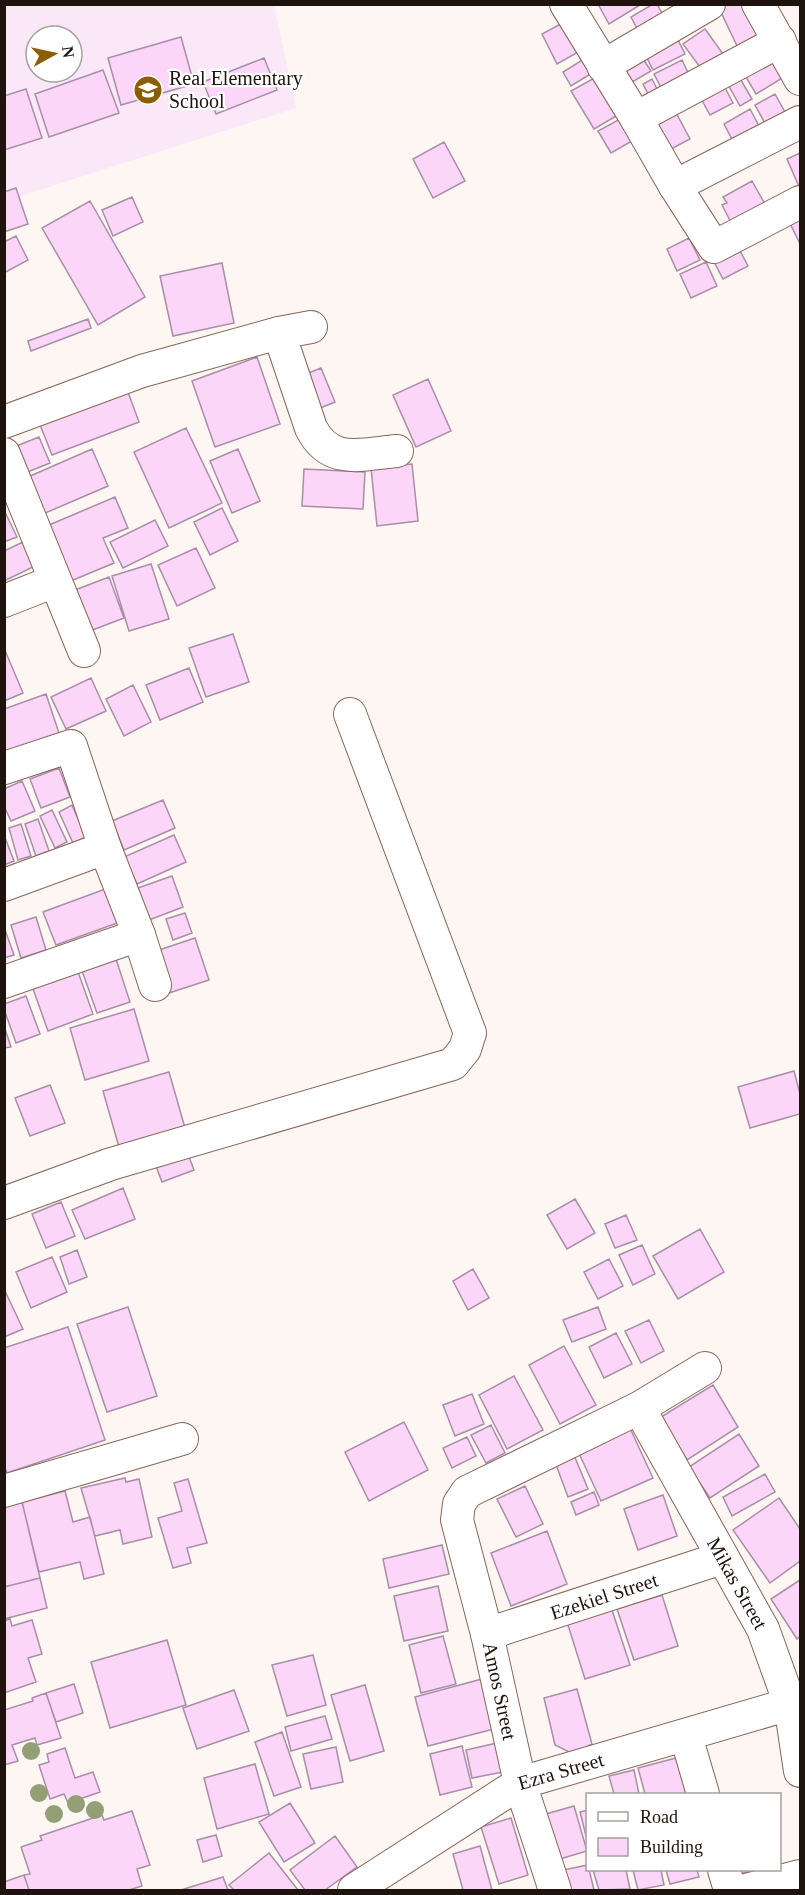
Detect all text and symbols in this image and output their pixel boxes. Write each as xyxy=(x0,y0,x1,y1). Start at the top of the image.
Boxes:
north arrow xyxy=(24,24,84,84)
text: N xyxy=(59,45,78,59)
place label: Real Elementary School xyxy=(169,67,303,112)
school or university icon: Real Elementary School xyxy=(132,74,164,106)
street label: Mikas Street xyxy=(703,1534,772,1633)
street label: Ezekiel Street xyxy=(547,1568,661,1624)
street label: Amos Street xyxy=(479,1640,521,1742)
street label: Ezra Street xyxy=(515,1748,607,1794)
legend xyxy=(586,1793,781,1871)
text: Road xyxy=(640,1807,678,1827)
text: Building xyxy=(640,1837,703,1857)

